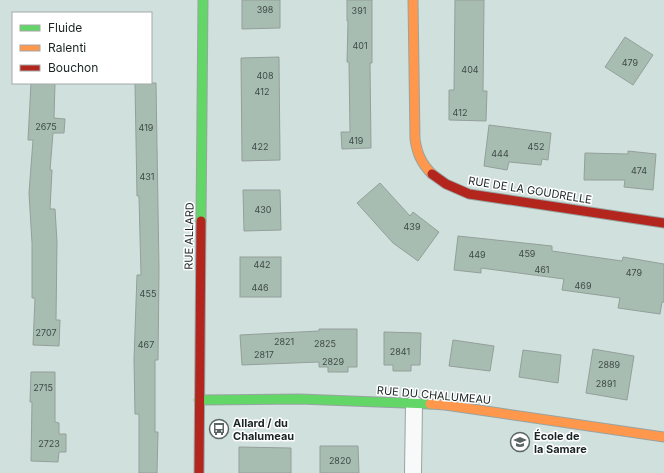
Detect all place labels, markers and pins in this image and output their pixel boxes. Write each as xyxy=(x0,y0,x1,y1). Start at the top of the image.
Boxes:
place label: Allard / du Chalumeau xyxy=(233,416,294,443)
bus stop icon: Allard / du Chalumeau xyxy=(208,418,230,440)
place label: École de la Samare xyxy=(534,429,587,456)
school or university icon: École de la Samare xyxy=(509,431,531,453)

